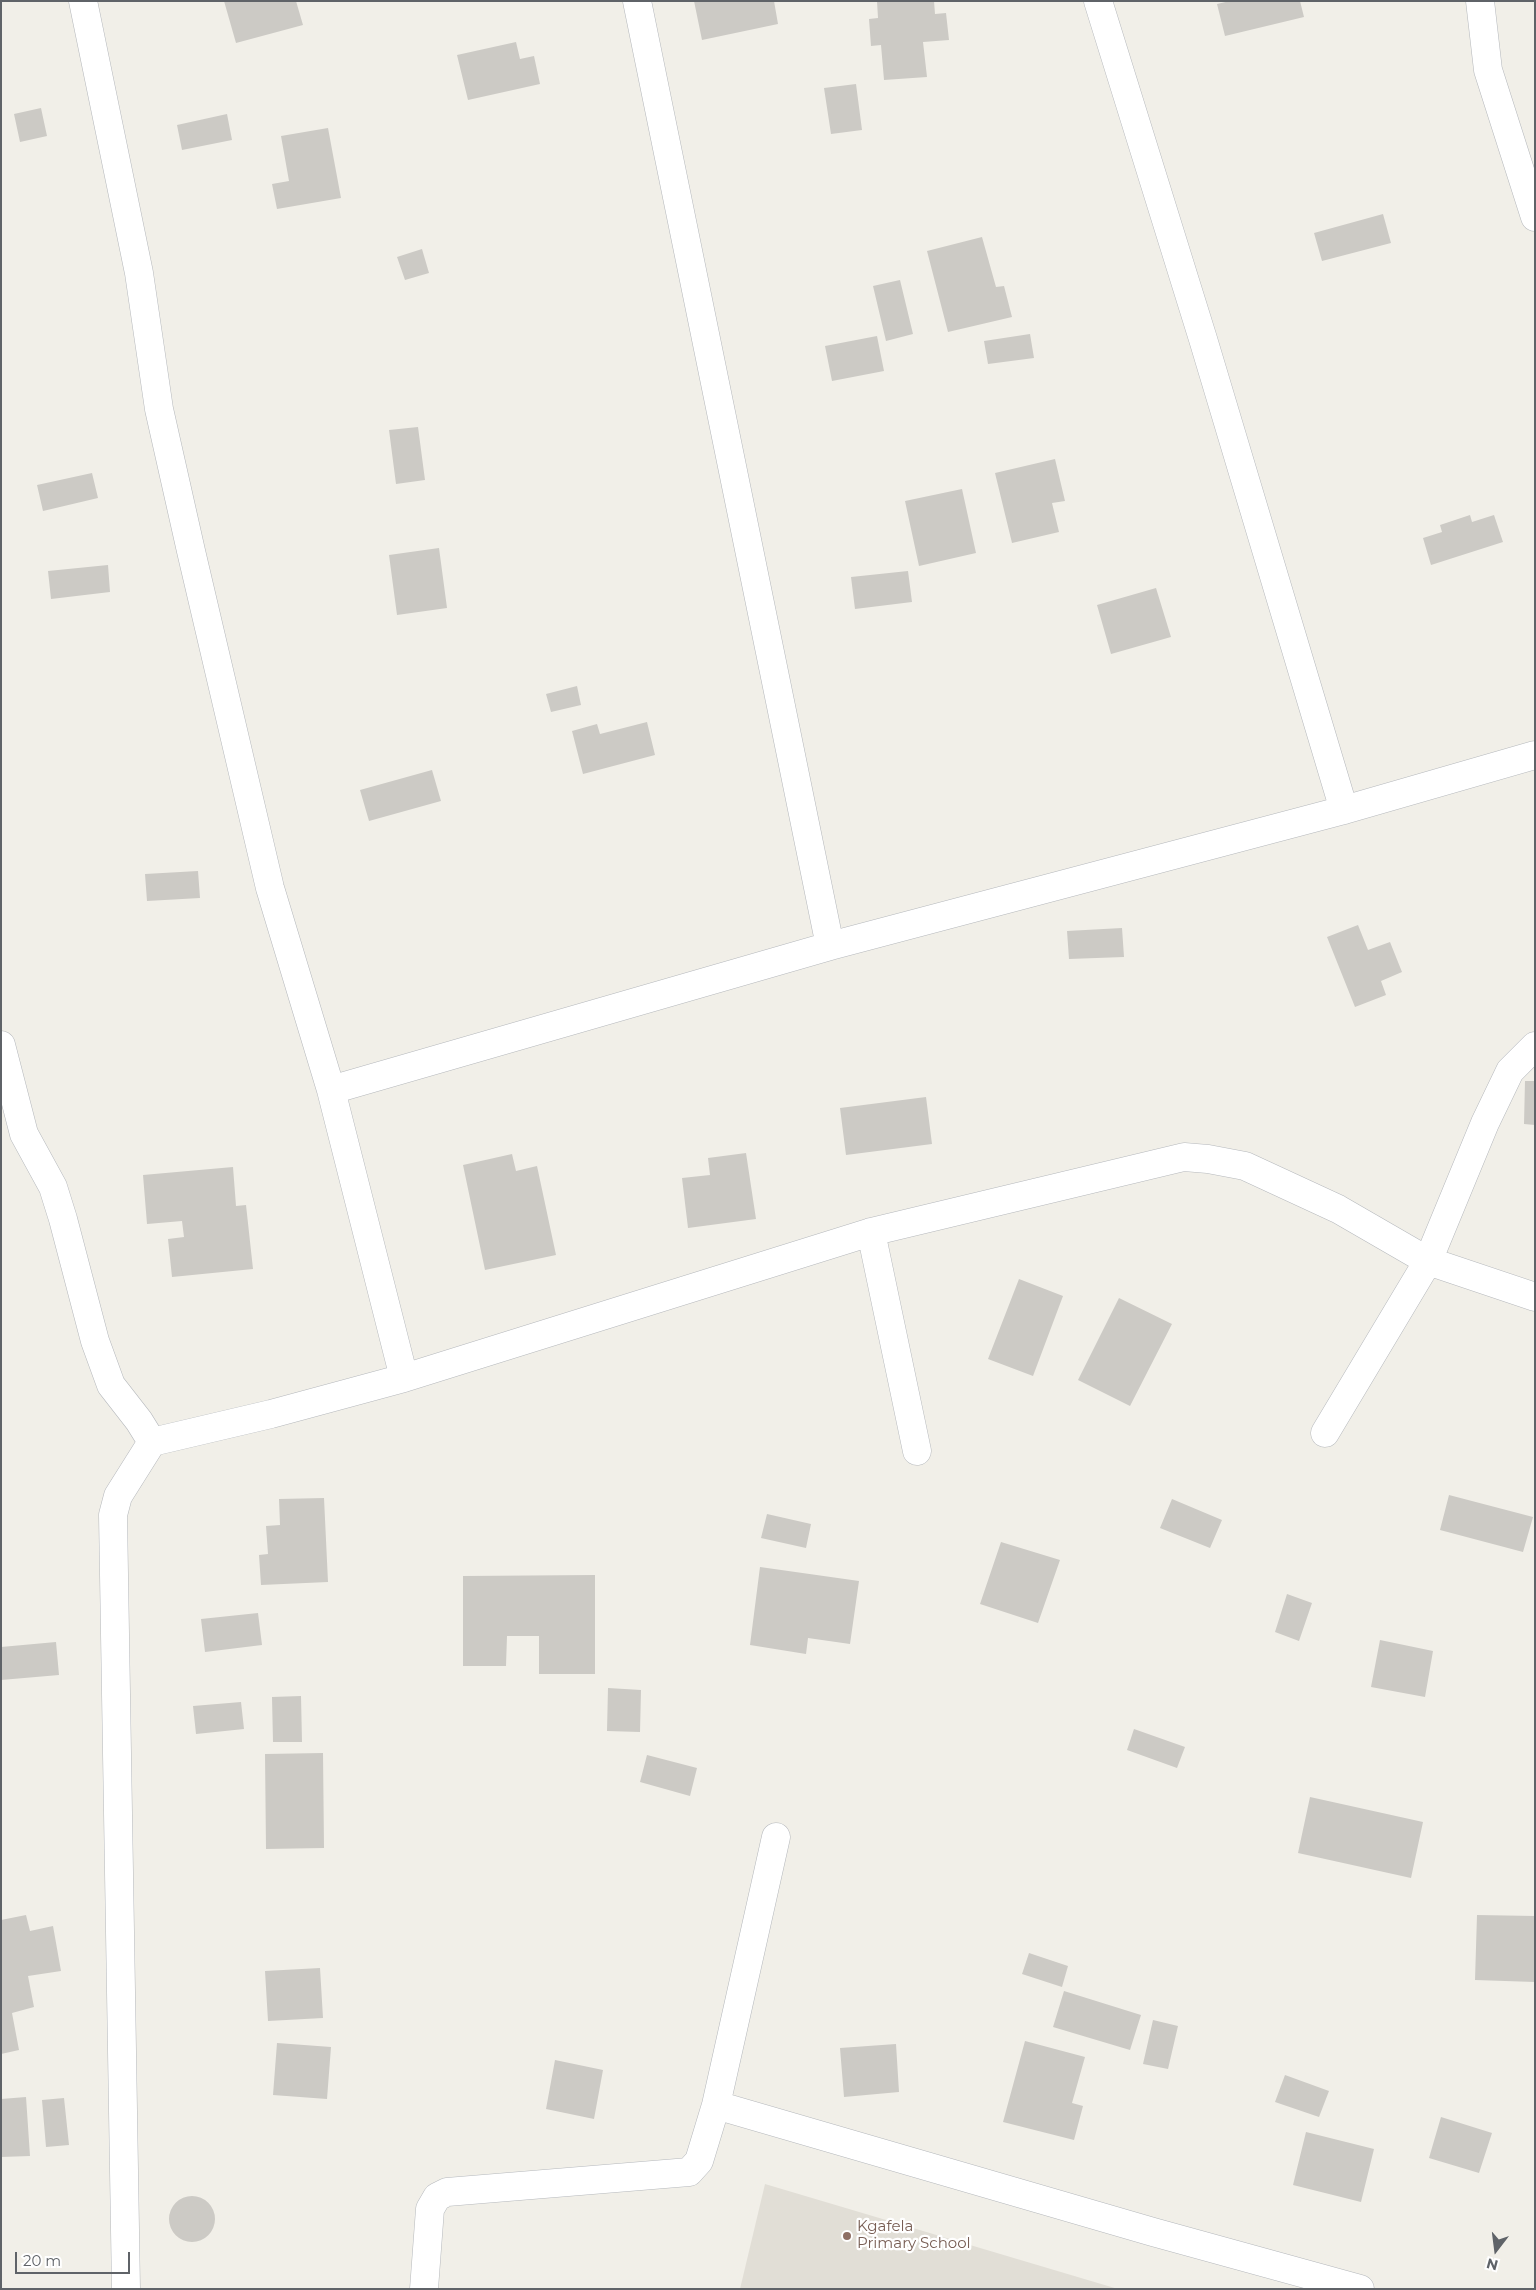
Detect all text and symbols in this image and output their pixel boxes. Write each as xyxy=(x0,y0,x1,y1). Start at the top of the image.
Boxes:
place label: Kgafela Primary School xyxy=(857,2218,971,2253)
north arrow xyxy=(1471,2225,1521,2275)
marker: Kgafela Primary School xyxy=(841,2230,853,2242)
scale bar xyxy=(18,2242,132,2274)
text: 20 m xyxy=(23,2251,61,2270)
text: N xyxy=(1484,2254,1500,2275)

